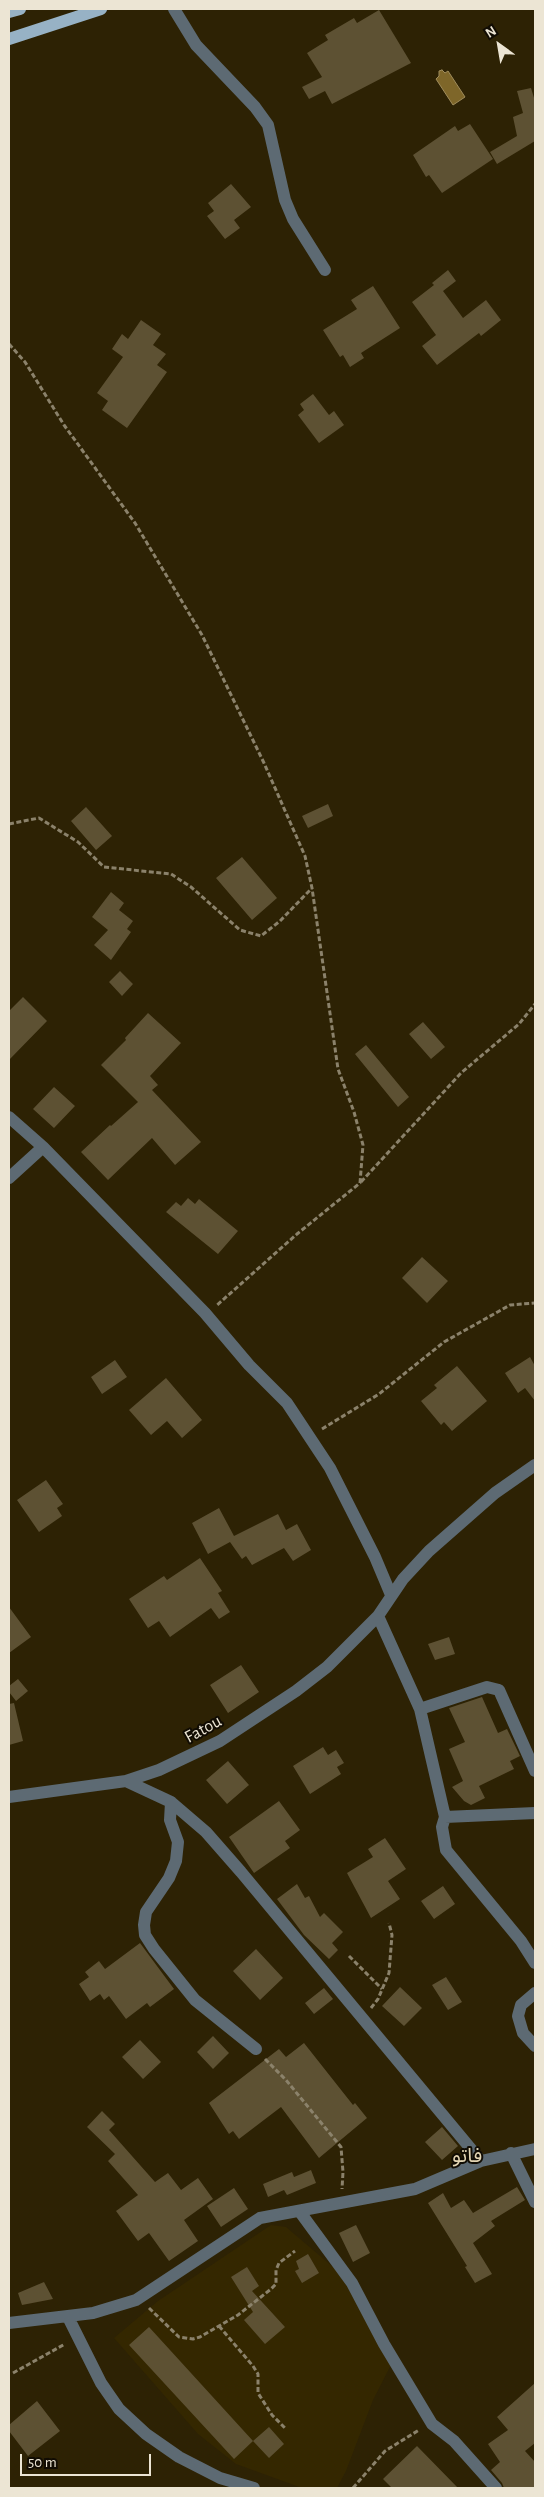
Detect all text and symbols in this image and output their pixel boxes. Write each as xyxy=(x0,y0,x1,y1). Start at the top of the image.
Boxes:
north arrow xyxy=(474,20,524,70)
text: N xyxy=(483,24,499,41)
street label: Fatou xyxy=(181,1710,225,1748)
district label: فاتو xyxy=(452,2144,482,2168)
scale bar xyxy=(22,2444,154,2476)
text: 50 m xyxy=(28,2455,57,2470)

